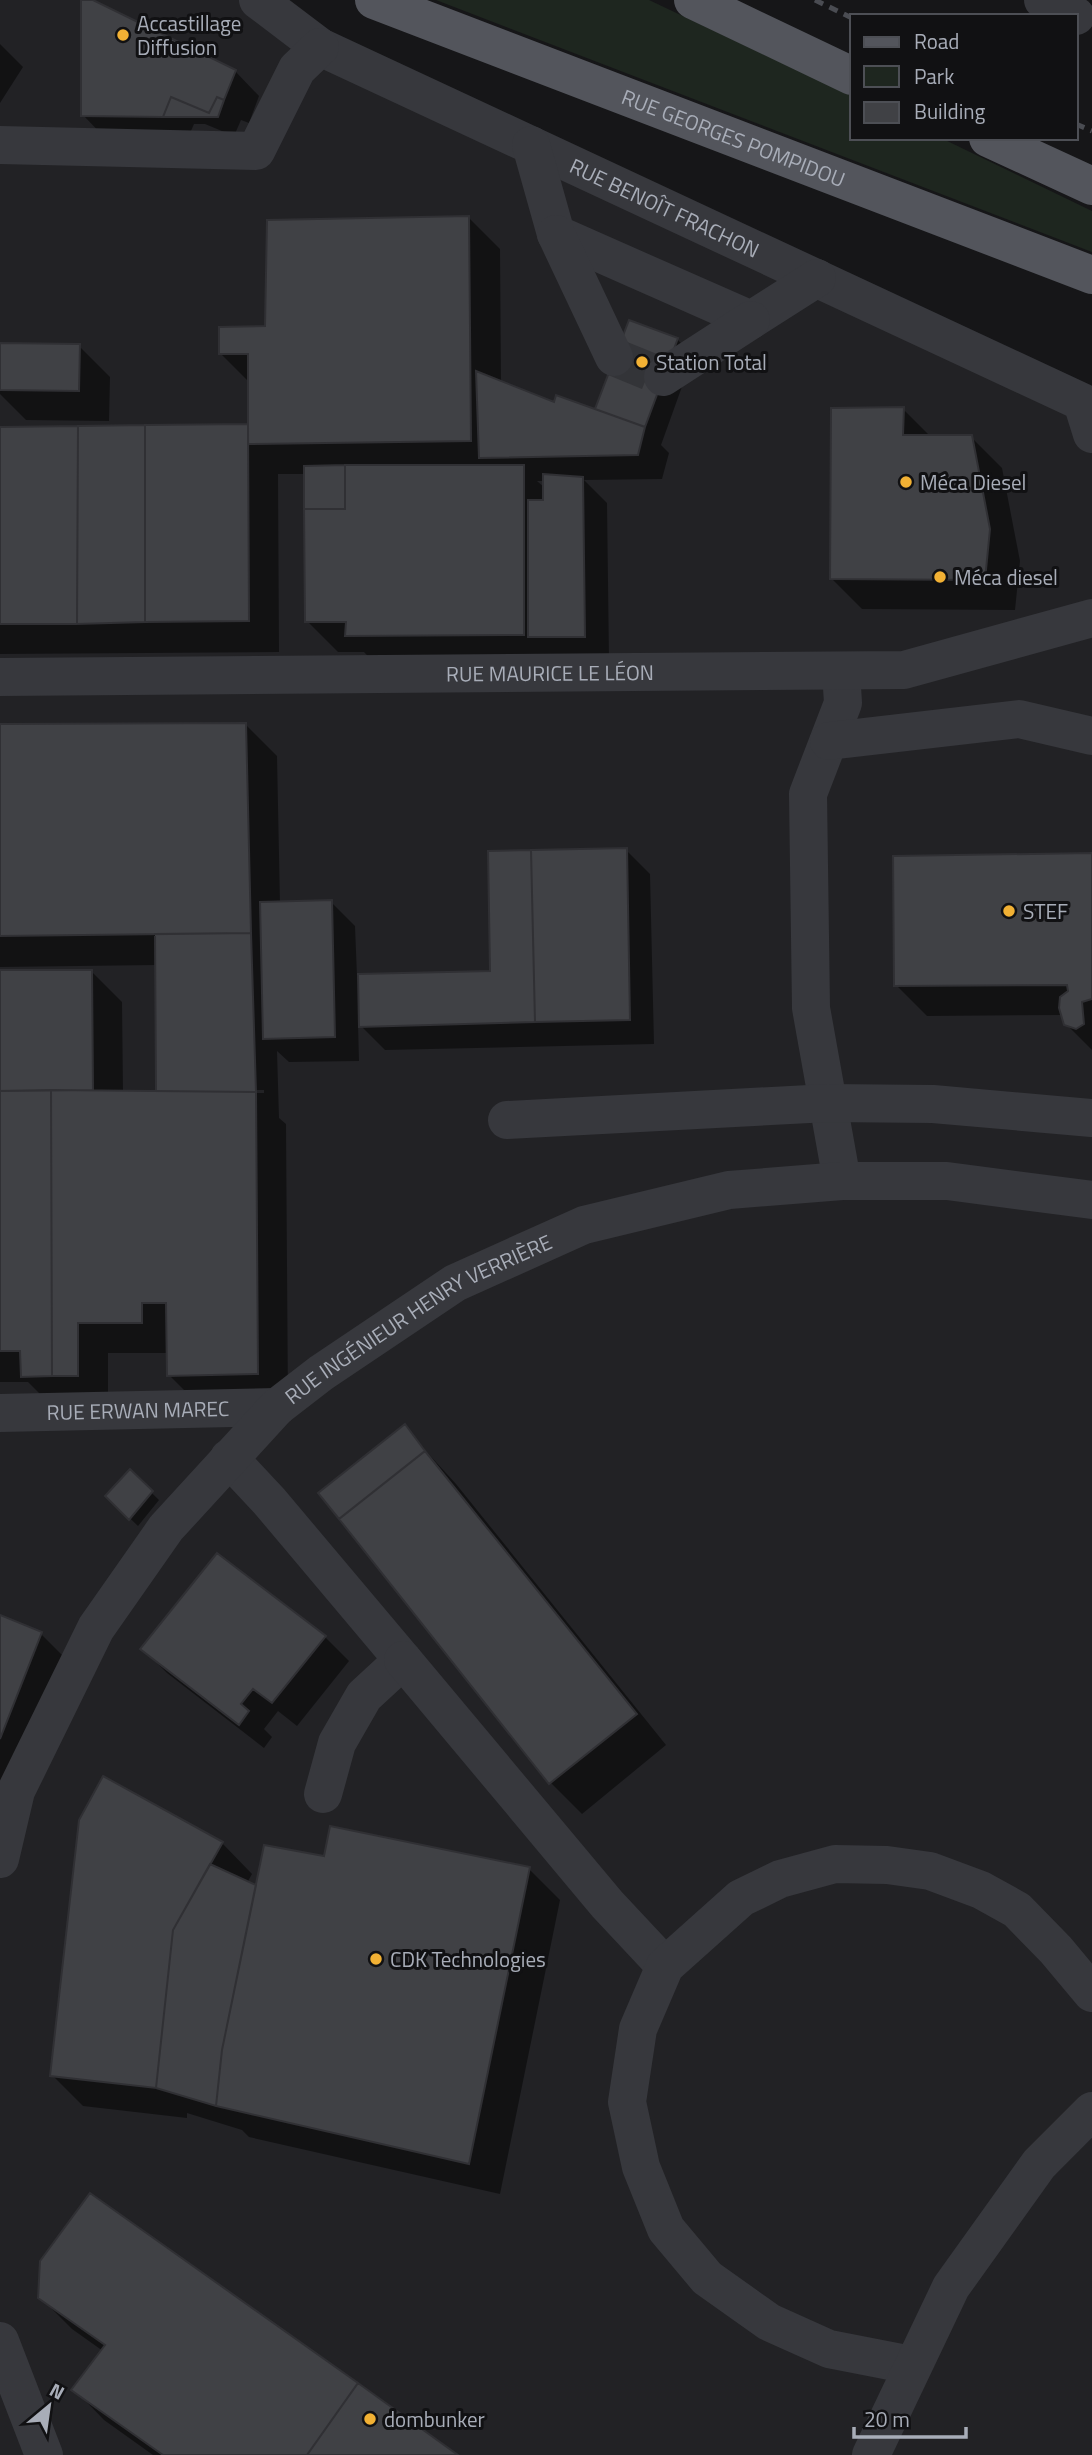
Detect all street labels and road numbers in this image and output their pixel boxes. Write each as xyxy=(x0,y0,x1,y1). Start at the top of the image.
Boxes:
street label: RUE GEORGES POMPIDOU xyxy=(617,80,850,195)
street label: RUE BENOÎT FRACHON xyxy=(565,150,765,266)
street label: RUE MAURICE LE LÉON xyxy=(446,656,654,690)
street label: RUE INGÉNIEUR HENRY VERRIÈRE xyxy=(278,1226,557,1412)
street label: RUE ERWAN MAREC xyxy=(46,1392,230,1428)

